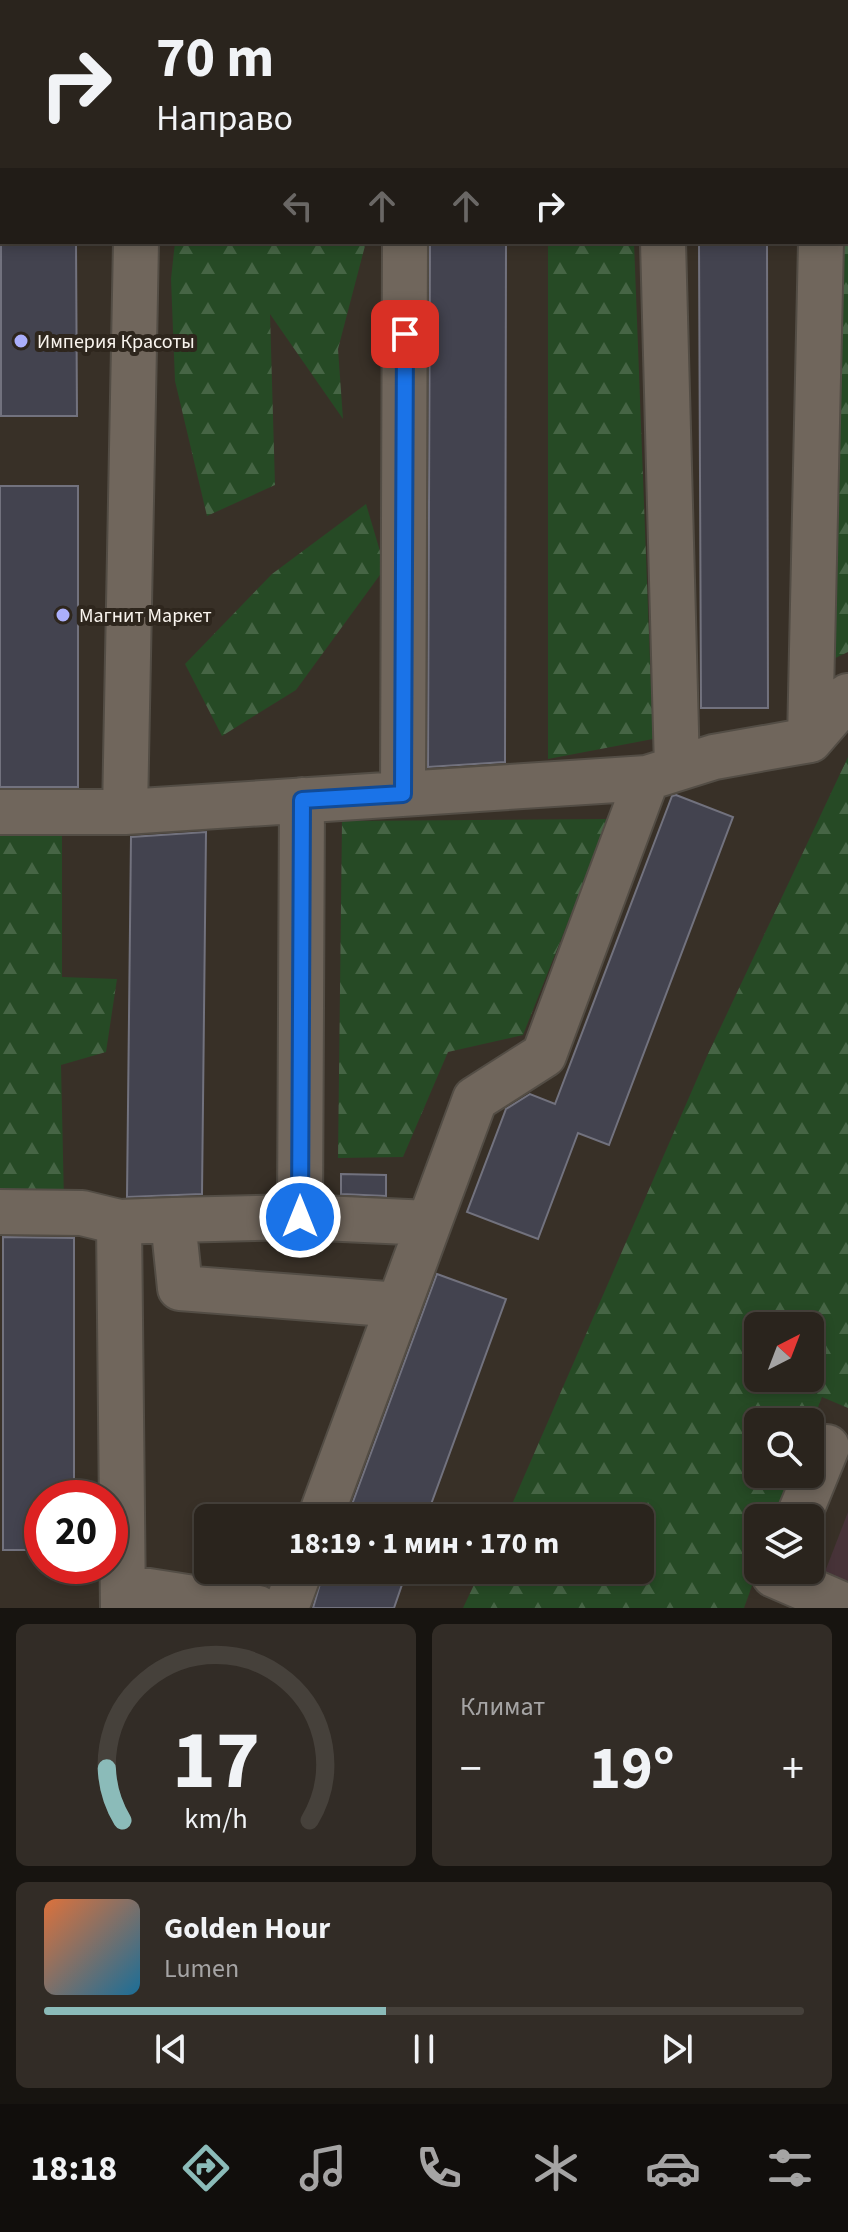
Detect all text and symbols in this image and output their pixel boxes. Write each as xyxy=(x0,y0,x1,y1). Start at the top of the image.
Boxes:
text: 70 m xyxy=(156,19,274,98)
icon: right xyxy=(24,32,128,136)
text: Направо xyxy=(156,93,293,144)
icon: left xyxy=(276,184,320,228)
icon: ahead xyxy=(360,184,404,228)
icon: ahead xyxy=(444,184,488,228)
icon: right xyxy=(528,184,572,228)
pin xyxy=(371,300,439,368)
icon: arrive xyxy=(383,312,427,356)
place label: Империя Красоты xyxy=(37,328,195,356)
marker: Империя Красоты xyxy=(12,332,30,350)
place label: Магнит Маркет xyxy=(79,602,212,630)
marker: Магнит Маркет xyxy=(54,606,72,624)
position arrow xyxy=(258,1175,342,1259)
north arrow xyxy=(744,1312,824,1392)
map controls xyxy=(744,1312,824,1584)
button: search xyxy=(744,1408,824,1488)
speed limit sign: 20 xyxy=(24,1480,128,1584)
button: layers xyxy=(744,1504,824,1584)
text: 18:19 · 1 мин · 170 m xyxy=(289,1522,559,1565)
text: Климат xyxy=(460,1688,545,1725)
text: 17 xyxy=(172,1702,260,1820)
text: 19° xyxy=(589,1727,675,1812)
text: − xyxy=(460,1738,482,1801)
text: + xyxy=(782,1738,804,1801)
text: km/h xyxy=(184,1799,248,1839)
text: Golden Hour xyxy=(164,1907,330,1950)
text: Lumen xyxy=(164,1950,239,1987)
icon: previous xyxy=(149,2027,193,2071)
icon: pause xyxy=(402,2027,446,2071)
icon: next xyxy=(655,2027,699,2071)
icon: directions xyxy=(178,2140,234,2196)
icon: music xyxy=(295,2140,351,2196)
icon: phone xyxy=(411,2140,467,2196)
icon: climate xyxy=(528,2140,584,2196)
icon: car xyxy=(645,2140,701,2196)
icon: filters xyxy=(762,2140,818,2196)
text: 18:18 xyxy=(30,2143,117,2194)

